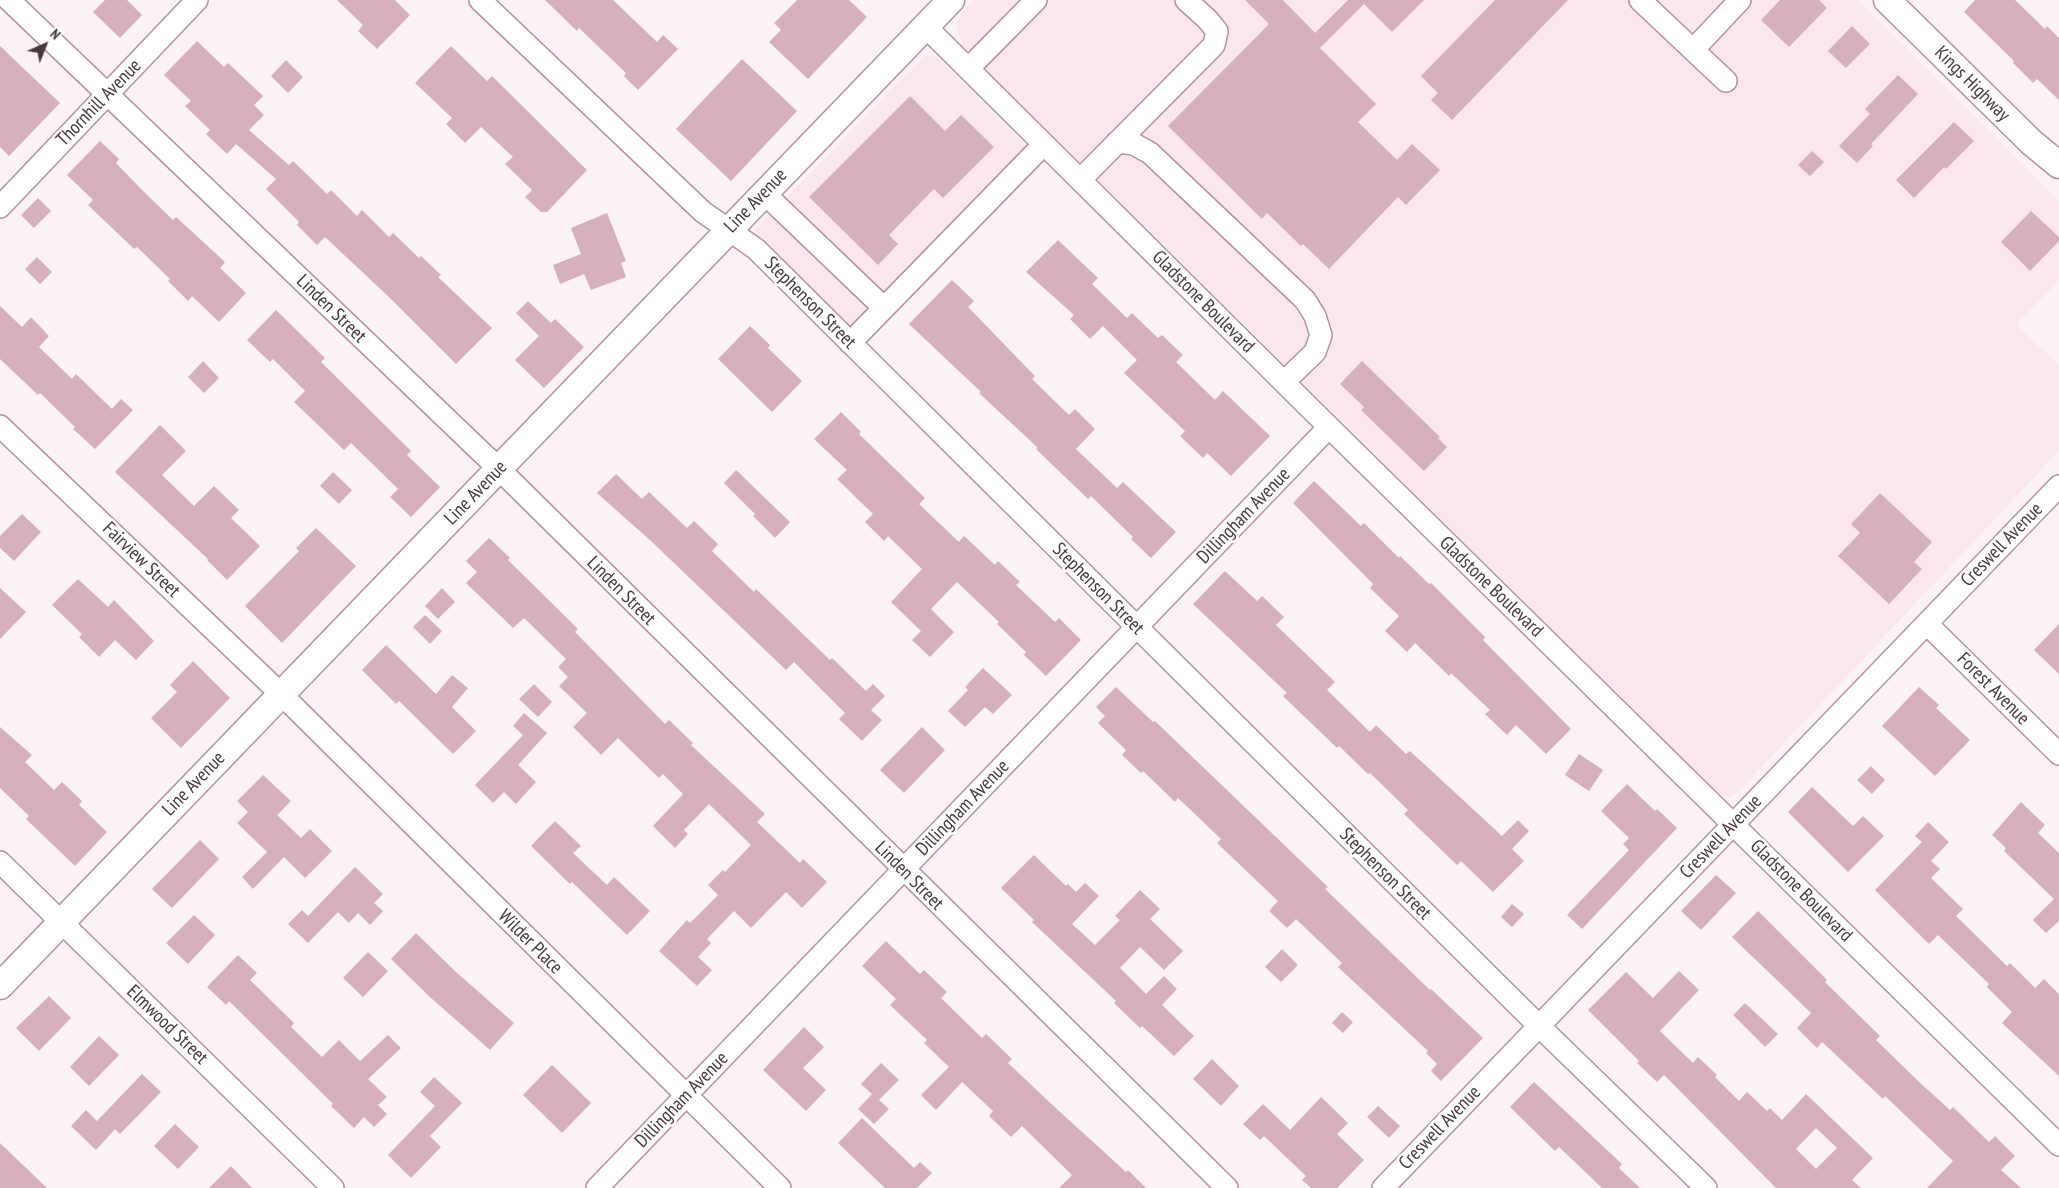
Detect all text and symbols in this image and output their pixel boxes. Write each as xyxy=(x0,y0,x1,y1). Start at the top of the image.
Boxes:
north arrow xyxy=(20,20,70,70)
text: N xyxy=(46,25,64,43)
street label: Kings Highway xyxy=(1930,42,2014,126)
street label: Thornhill Avenue xyxy=(52,55,146,151)
street label: Line Avenue xyxy=(720,164,792,238)
street label: Gladstone Boulevard xyxy=(1147,246,1259,358)
street label: Stephenson Street xyxy=(759,252,861,354)
street label: Linden Street xyxy=(291,270,371,348)
street label: Line Avenue xyxy=(440,456,512,530)
street label: Dillingham Avenue xyxy=(1193,463,1295,569)
street label: Creswell Avenue xyxy=(1956,498,2048,592)
street label: Fairview Street xyxy=(98,518,184,602)
street label: Gladstone Boulevard xyxy=(1434,532,1548,642)
street label: Stephenson Street xyxy=(1047,538,1149,640)
street label: Linden Street xyxy=(582,552,660,630)
street label: Forest Avenue xyxy=(1952,648,2034,730)
street label: Line Avenue xyxy=(158,747,230,821)
street label: Dillingham Avenue xyxy=(912,755,1014,861)
street label: Creswell Avenue xyxy=(1675,790,1767,884)
street label: Stephenson Street xyxy=(1334,823,1436,925)
street label: Gladstone Boulevard xyxy=(1745,835,1857,947)
street label: Linden Street xyxy=(870,837,948,915)
street label: Wilder Place xyxy=(493,905,567,979)
street label: Elmwood Street xyxy=(122,981,212,1069)
street label: Dillingham Avenue xyxy=(631,1047,733,1153)
street label: Creswell Avenue xyxy=(1394,1081,1486,1175)

